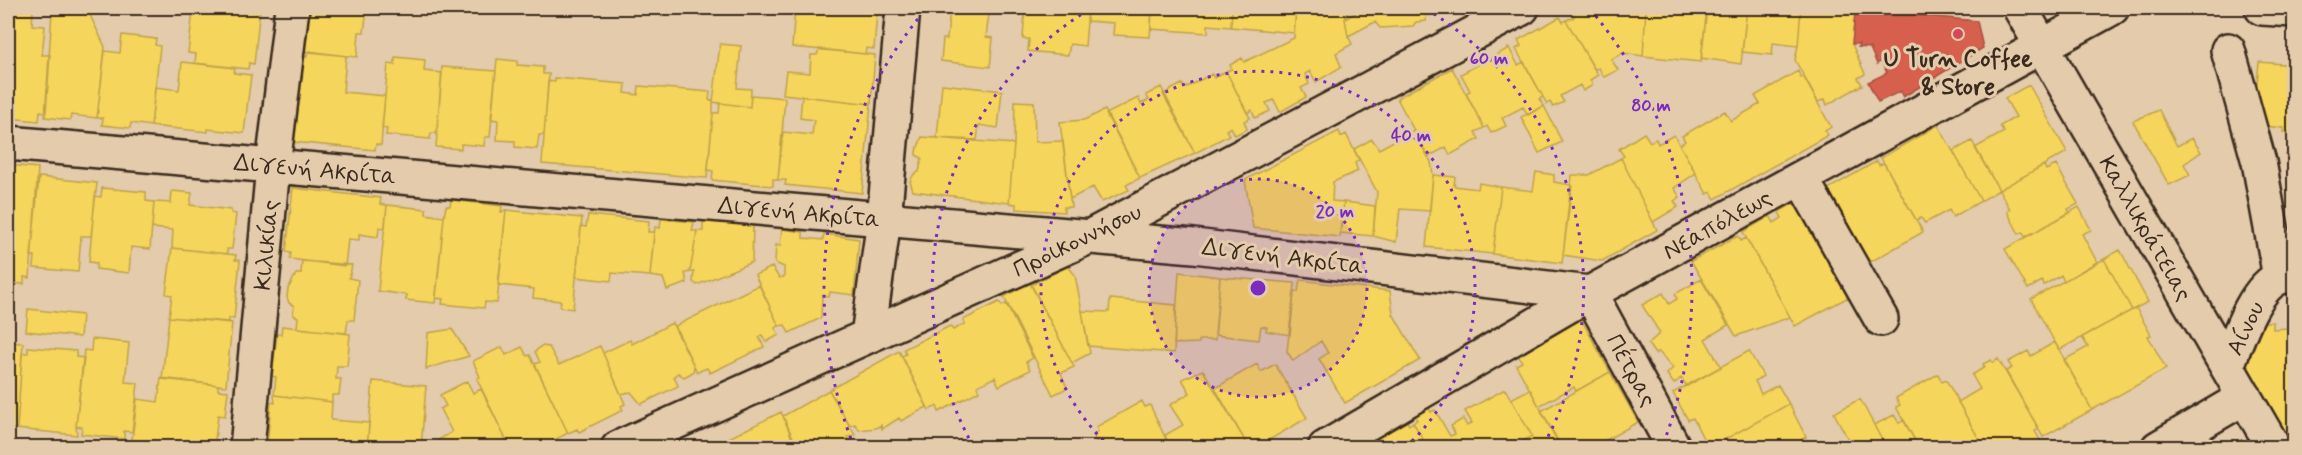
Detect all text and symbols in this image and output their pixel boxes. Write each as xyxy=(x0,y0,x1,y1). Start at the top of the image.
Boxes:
marker: U Turn Coffee & Store xyxy=(1951,27,1965,41)
place label: U Turn Coffee & Store xyxy=(1884,44,2033,103)
text: 60 m xyxy=(1470,47,1508,71)
text: 80 m xyxy=(1631,94,1671,118)
text: 40 m xyxy=(1391,124,1431,148)
street label: Διγενή Ακρίτα xyxy=(232,148,397,193)
street label: Καλλικράτειας xyxy=(2091,151,2199,307)
street label: Νεαπόλεως xyxy=(1658,183,1778,268)
street label: Διγενή Ακρίτα xyxy=(716,191,881,236)
street label: Προικοννήσου xyxy=(1008,197,1147,286)
street label: Κιλικίας xyxy=(248,199,287,292)
text: 20 m xyxy=(1316,200,1354,224)
street label: Διγενή Ακρίτα xyxy=(1200,232,1366,283)
centre of rings xyxy=(1248,278,1268,298)
street label: Αίνου xyxy=(2220,296,2273,361)
street label: Πέτρας xyxy=(1598,328,1664,413)

